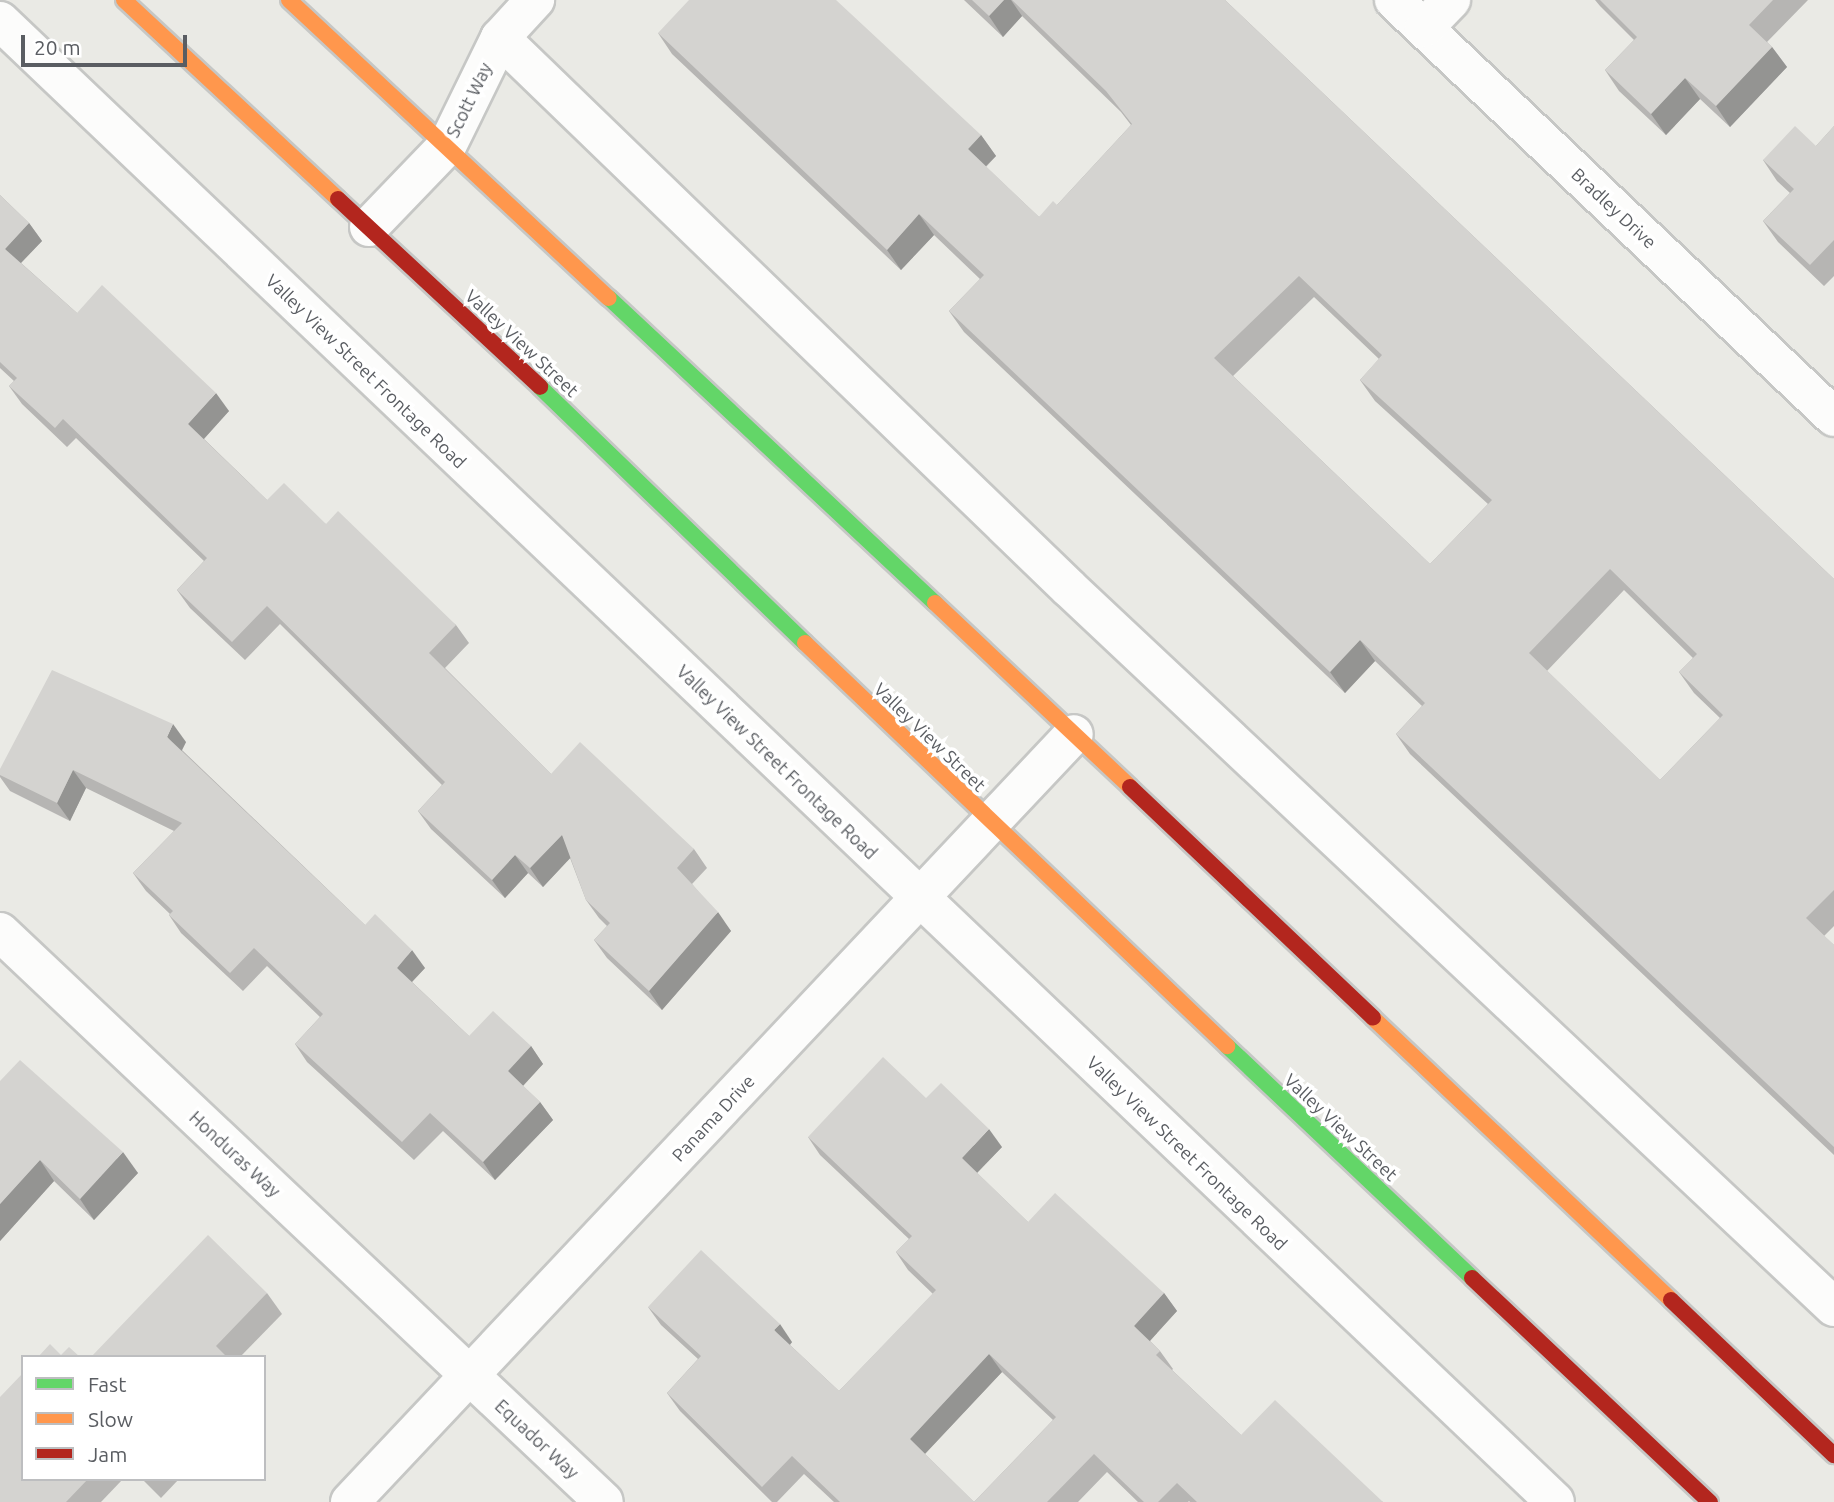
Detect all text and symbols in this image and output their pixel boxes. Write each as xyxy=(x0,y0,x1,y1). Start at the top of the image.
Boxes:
scale bar xyxy=(24,21,191,65)
text: 20 m xyxy=(34,35,81,59)
street label: Scott Way xyxy=(442,59,496,141)
street label: Bradley Drive xyxy=(1567,163,1661,253)
street label: Valley View Street Frontage Road xyxy=(261,269,471,473)
street label: Valley View Street xyxy=(461,285,583,401)
street label: Valley View Street Frontage Road xyxy=(672,660,882,864)
street label: Valley View Street xyxy=(870,678,990,796)
street label: Valley View Street Frontage Road xyxy=(1082,1051,1292,1255)
street label: Valley View Street xyxy=(1280,1069,1402,1185)
street label: Panama Drive xyxy=(667,1070,759,1166)
street label: Honduras Way xyxy=(185,1106,285,1202)
legend xyxy=(21,1355,266,1481)
text: Fast xyxy=(88,1372,126,1396)
street label: Equador Way xyxy=(491,1395,583,1483)
text: Slow xyxy=(88,1407,133,1431)
text: Jam xyxy=(88,1442,127,1466)

